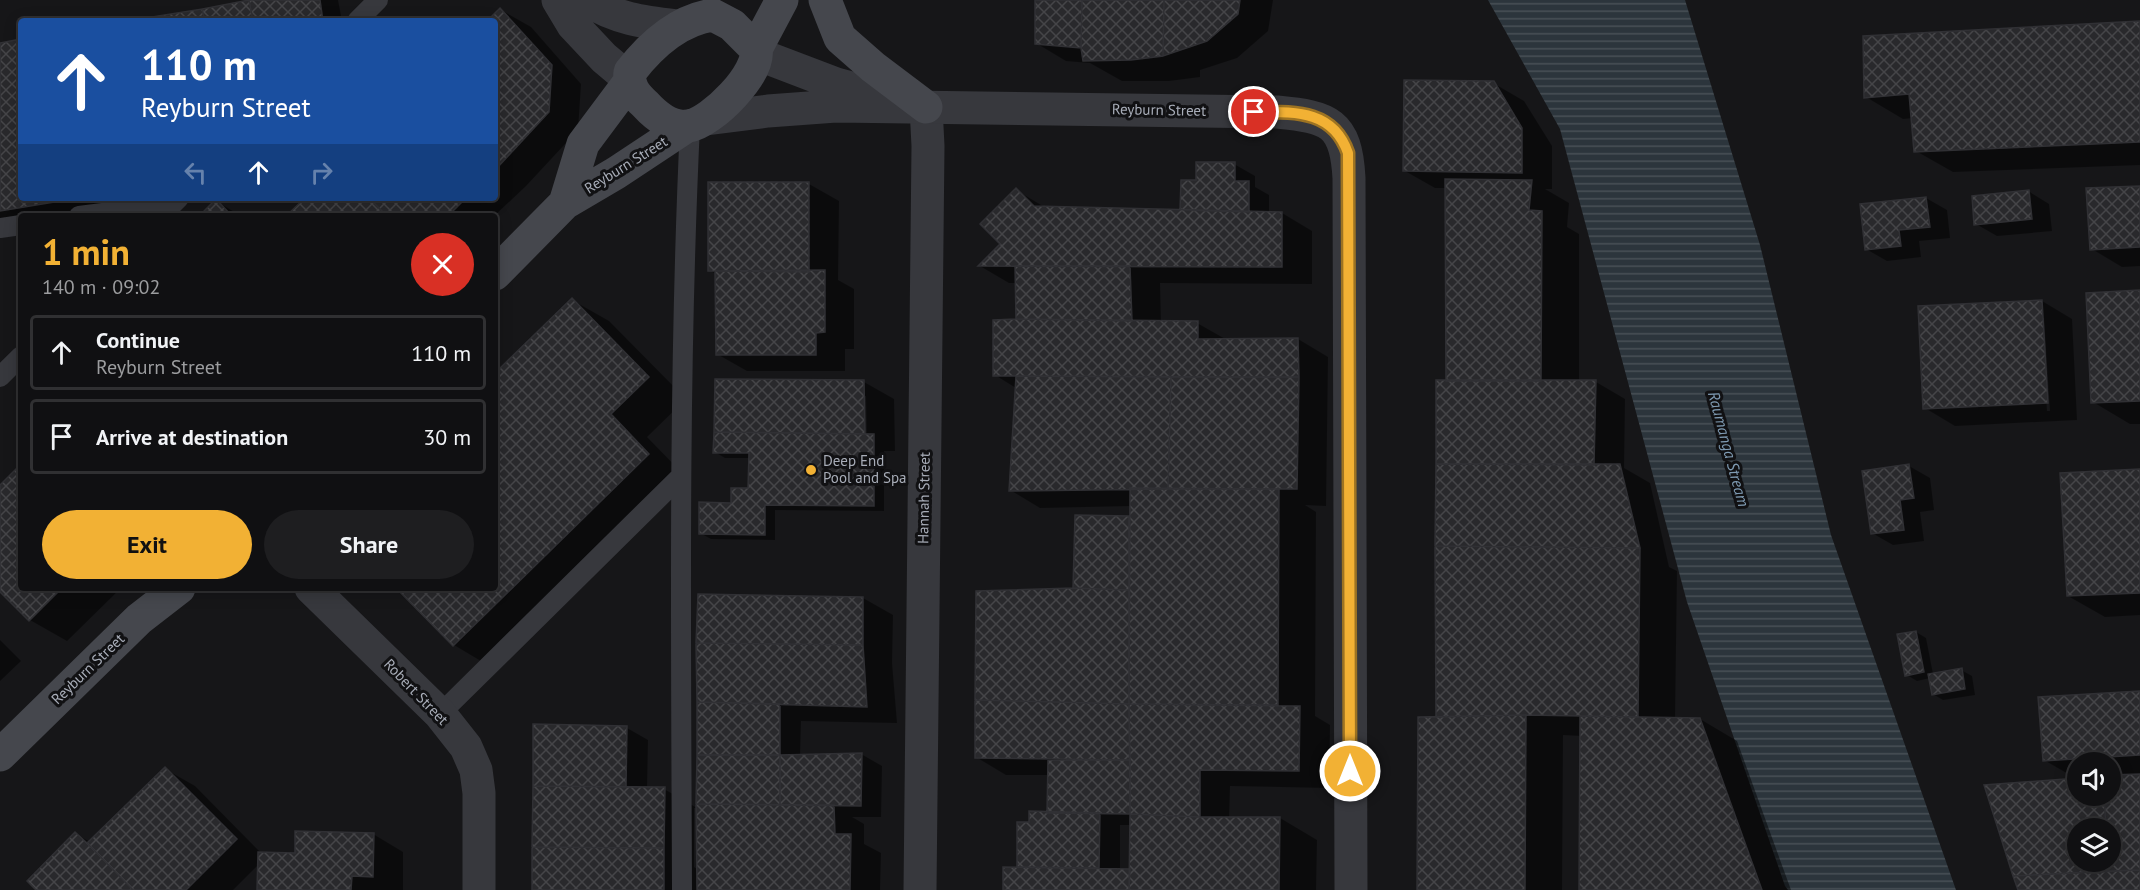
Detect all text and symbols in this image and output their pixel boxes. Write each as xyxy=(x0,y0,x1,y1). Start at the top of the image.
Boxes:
text: 110 m xyxy=(141,37,257,92)
icon: ahead xyxy=(42,42,120,120)
pin xyxy=(1228,86,1279,137)
text: Reyburn Street xyxy=(141,90,311,124)
icon: arrive xyxy=(1237,95,1270,128)
street label: Reyburn Street xyxy=(1112,99,1206,120)
street label: Reyburn Street xyxy=(581,132,671,198)
icon: left xyxy=(179,156,212,189)
icon: ahead xyxy=(242,156,275,189)
icon: right xyxy=(305,156,338,189)
text: 1 min xyxy=(42,228,130,275)
button: close xyxy=(411,233,474,296)
text: 140 m · 09:02 xyxy=(42,274,160,300)
text: Continue xyxy=(96,326,180,354)
icon: ahead xyxy=(45,336,78,369)
text: 110 m xyxy=(411,339,471,367)
text: Reyburn Street xyxy=(96,354,222,380)
water label: Raumanga Stream xyxy=(1704,389,1754,509)
icon: arrive xyxy=(45,420,78,453)
text: Arrive at destination xyxy=(96,423,288,451)
text: 30 m xyxy=(423,423,471,451)
place label: Deep End Pool and Spa xyxy=(823,451,907,487)
street label: Hannah Street xyxy=(913,452,934,544)
marker: Deep End Pool and Spa xyxy=(804,463,818,477)
button: Exit xyxy=(42,510,252,579)
button: Share xyxy=(264,510,474,579)
street label: Reyburn Street xyxy=(47,629,128,708)
street label: Robert Street xyxy=(380,655,453,729)
position arrow xyxy=(1318,739,1382,803)
map controls xyxy=(2067,752,2121,872)
button: sound xyxy=(2067,752,2121,806)
button: layers xyxy=(2067,818,2121,872)

